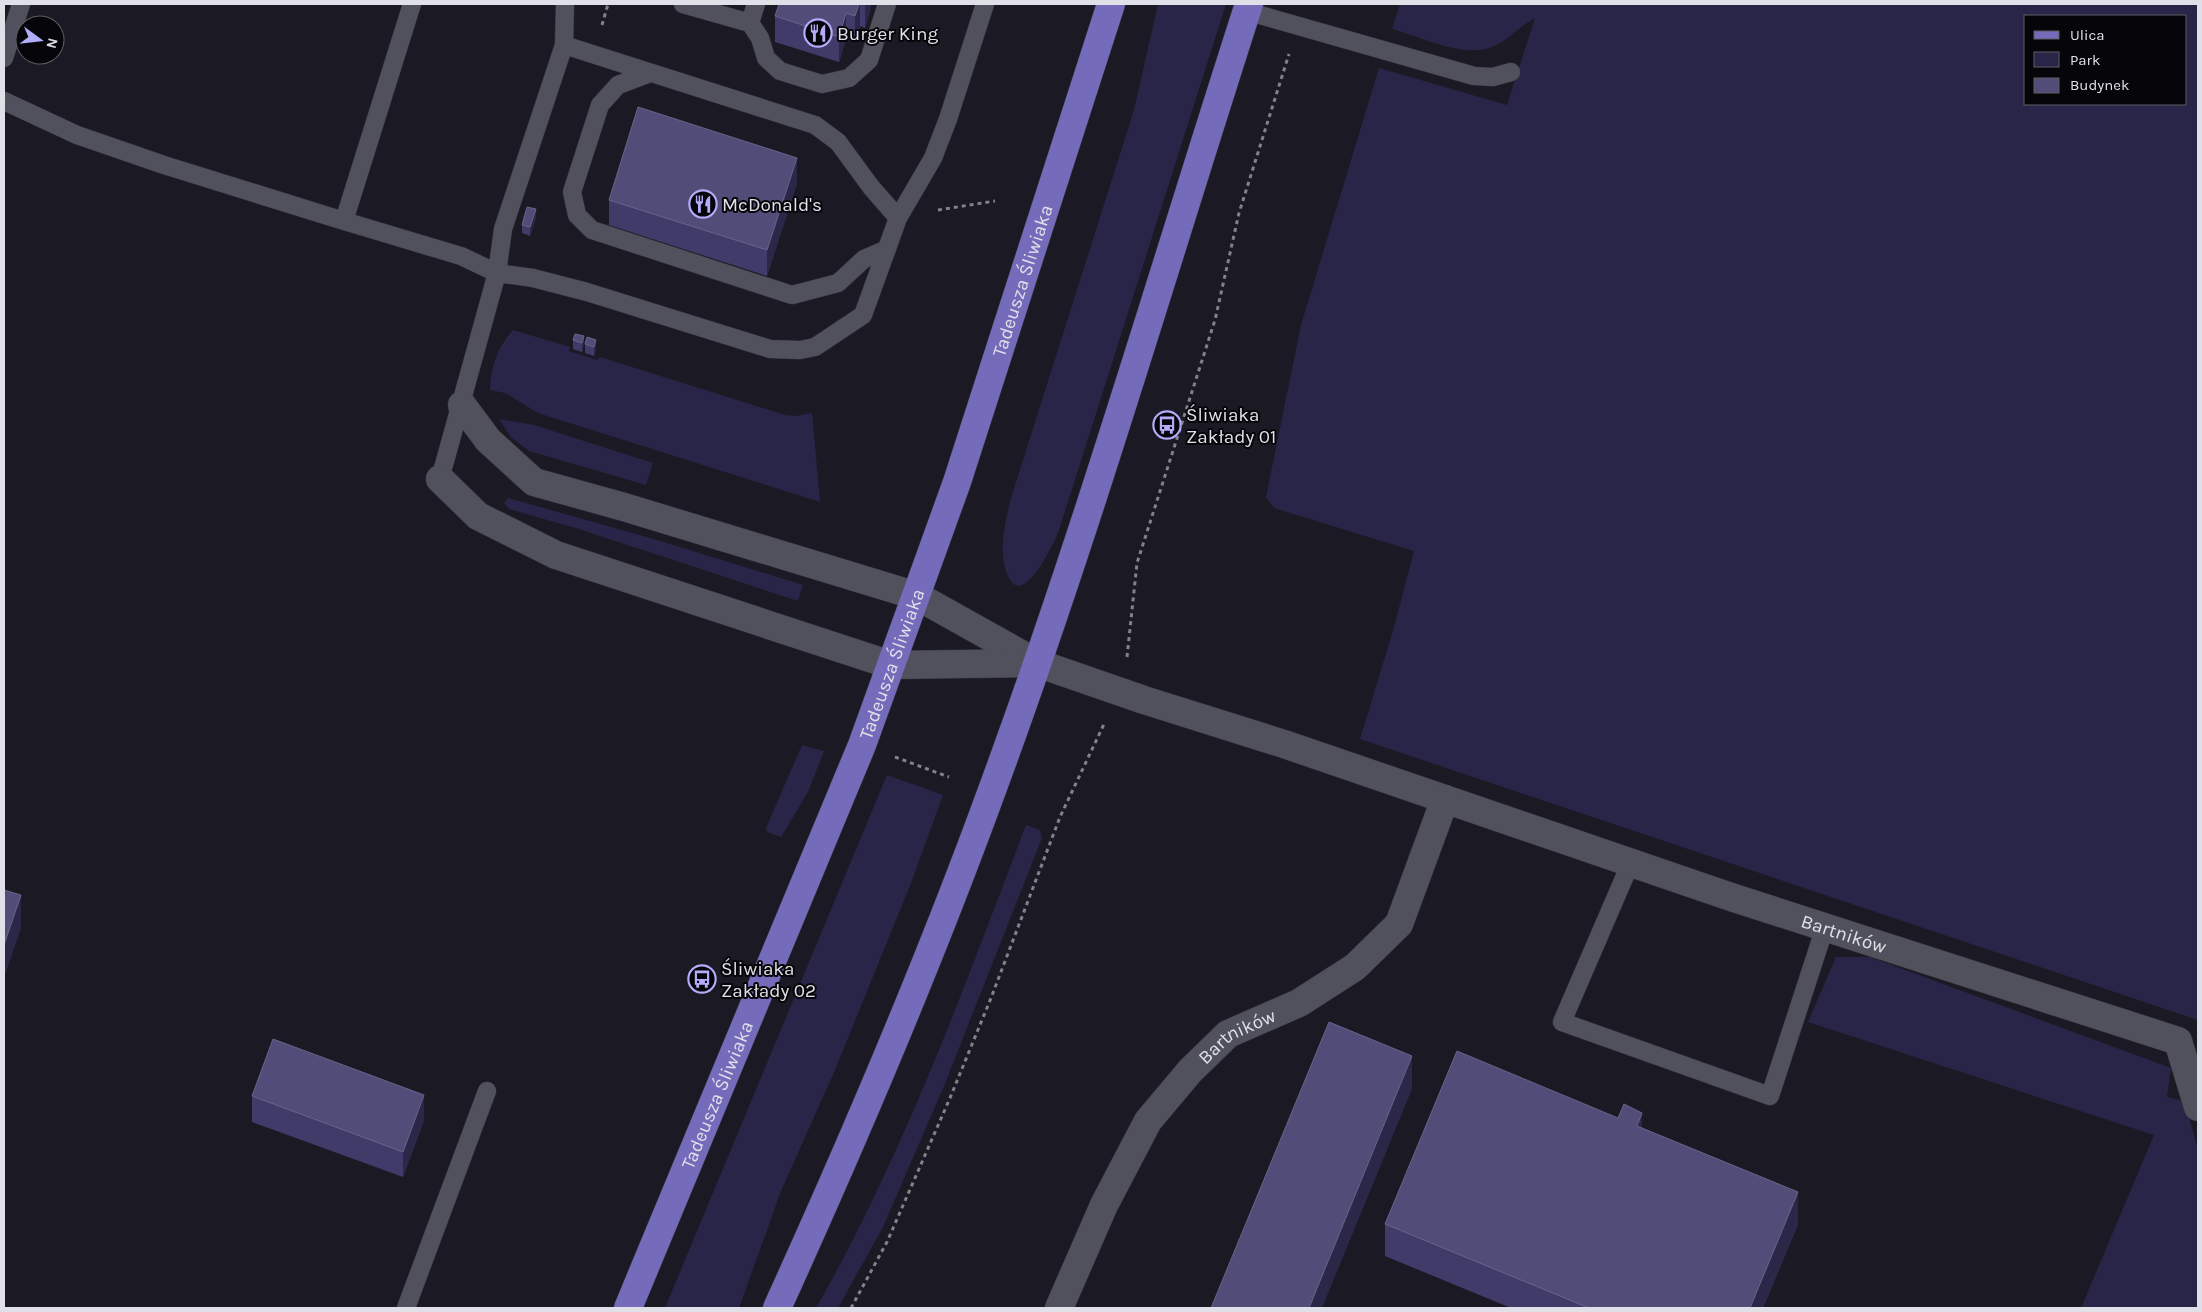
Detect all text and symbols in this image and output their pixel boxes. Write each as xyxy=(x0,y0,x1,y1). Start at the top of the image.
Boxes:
north arrow xyxy=(15,15,65,65)
legend xyxy=(2024,15,2187,105)
restaurant icon: Burger King xyxy=(803,18,833,48)
place label: Burger King xyxy=(837,23,938,45)
text: Ulica xyxy=(2070,26,2104,44)
text: N xyxy=(43,36,62,50)
text: Park xyxy=(2070,51,2100,69)
text: Budynek xyxy=(2070,76,2129,94)
restaurant icon: McDonald's xyxy=(688,189,718,219)
place label: McDonald's xyxy=(722,194,822,216)
street label: Tadeusza Śliwiaka xyxy=(988,202,1058,360)
place label: Śliwiaka Zakłady 01 xyxy=(1186,403,1276,448)
bus stop icon: Śliwiaka Zakłady 01 xyxy=(1152,410,1182,440)
street label: Tadeusza Śliwiaka xyxy=(855,586,930,742)
street label: Bartników xyxy=(1798,910,1889,958)
place label: Śliwiaka Zakłady 02 xyxy=(721,957,816,1002)
bus stop icon: Śliwiaka Zakłady 02 xyxy=(687,964,717,994)
street label: Bartników xyxy=(1194,1004,1279,1069)
street label: Tadeusza Śliwiaka xyxy=(677,1018,758,1172)

